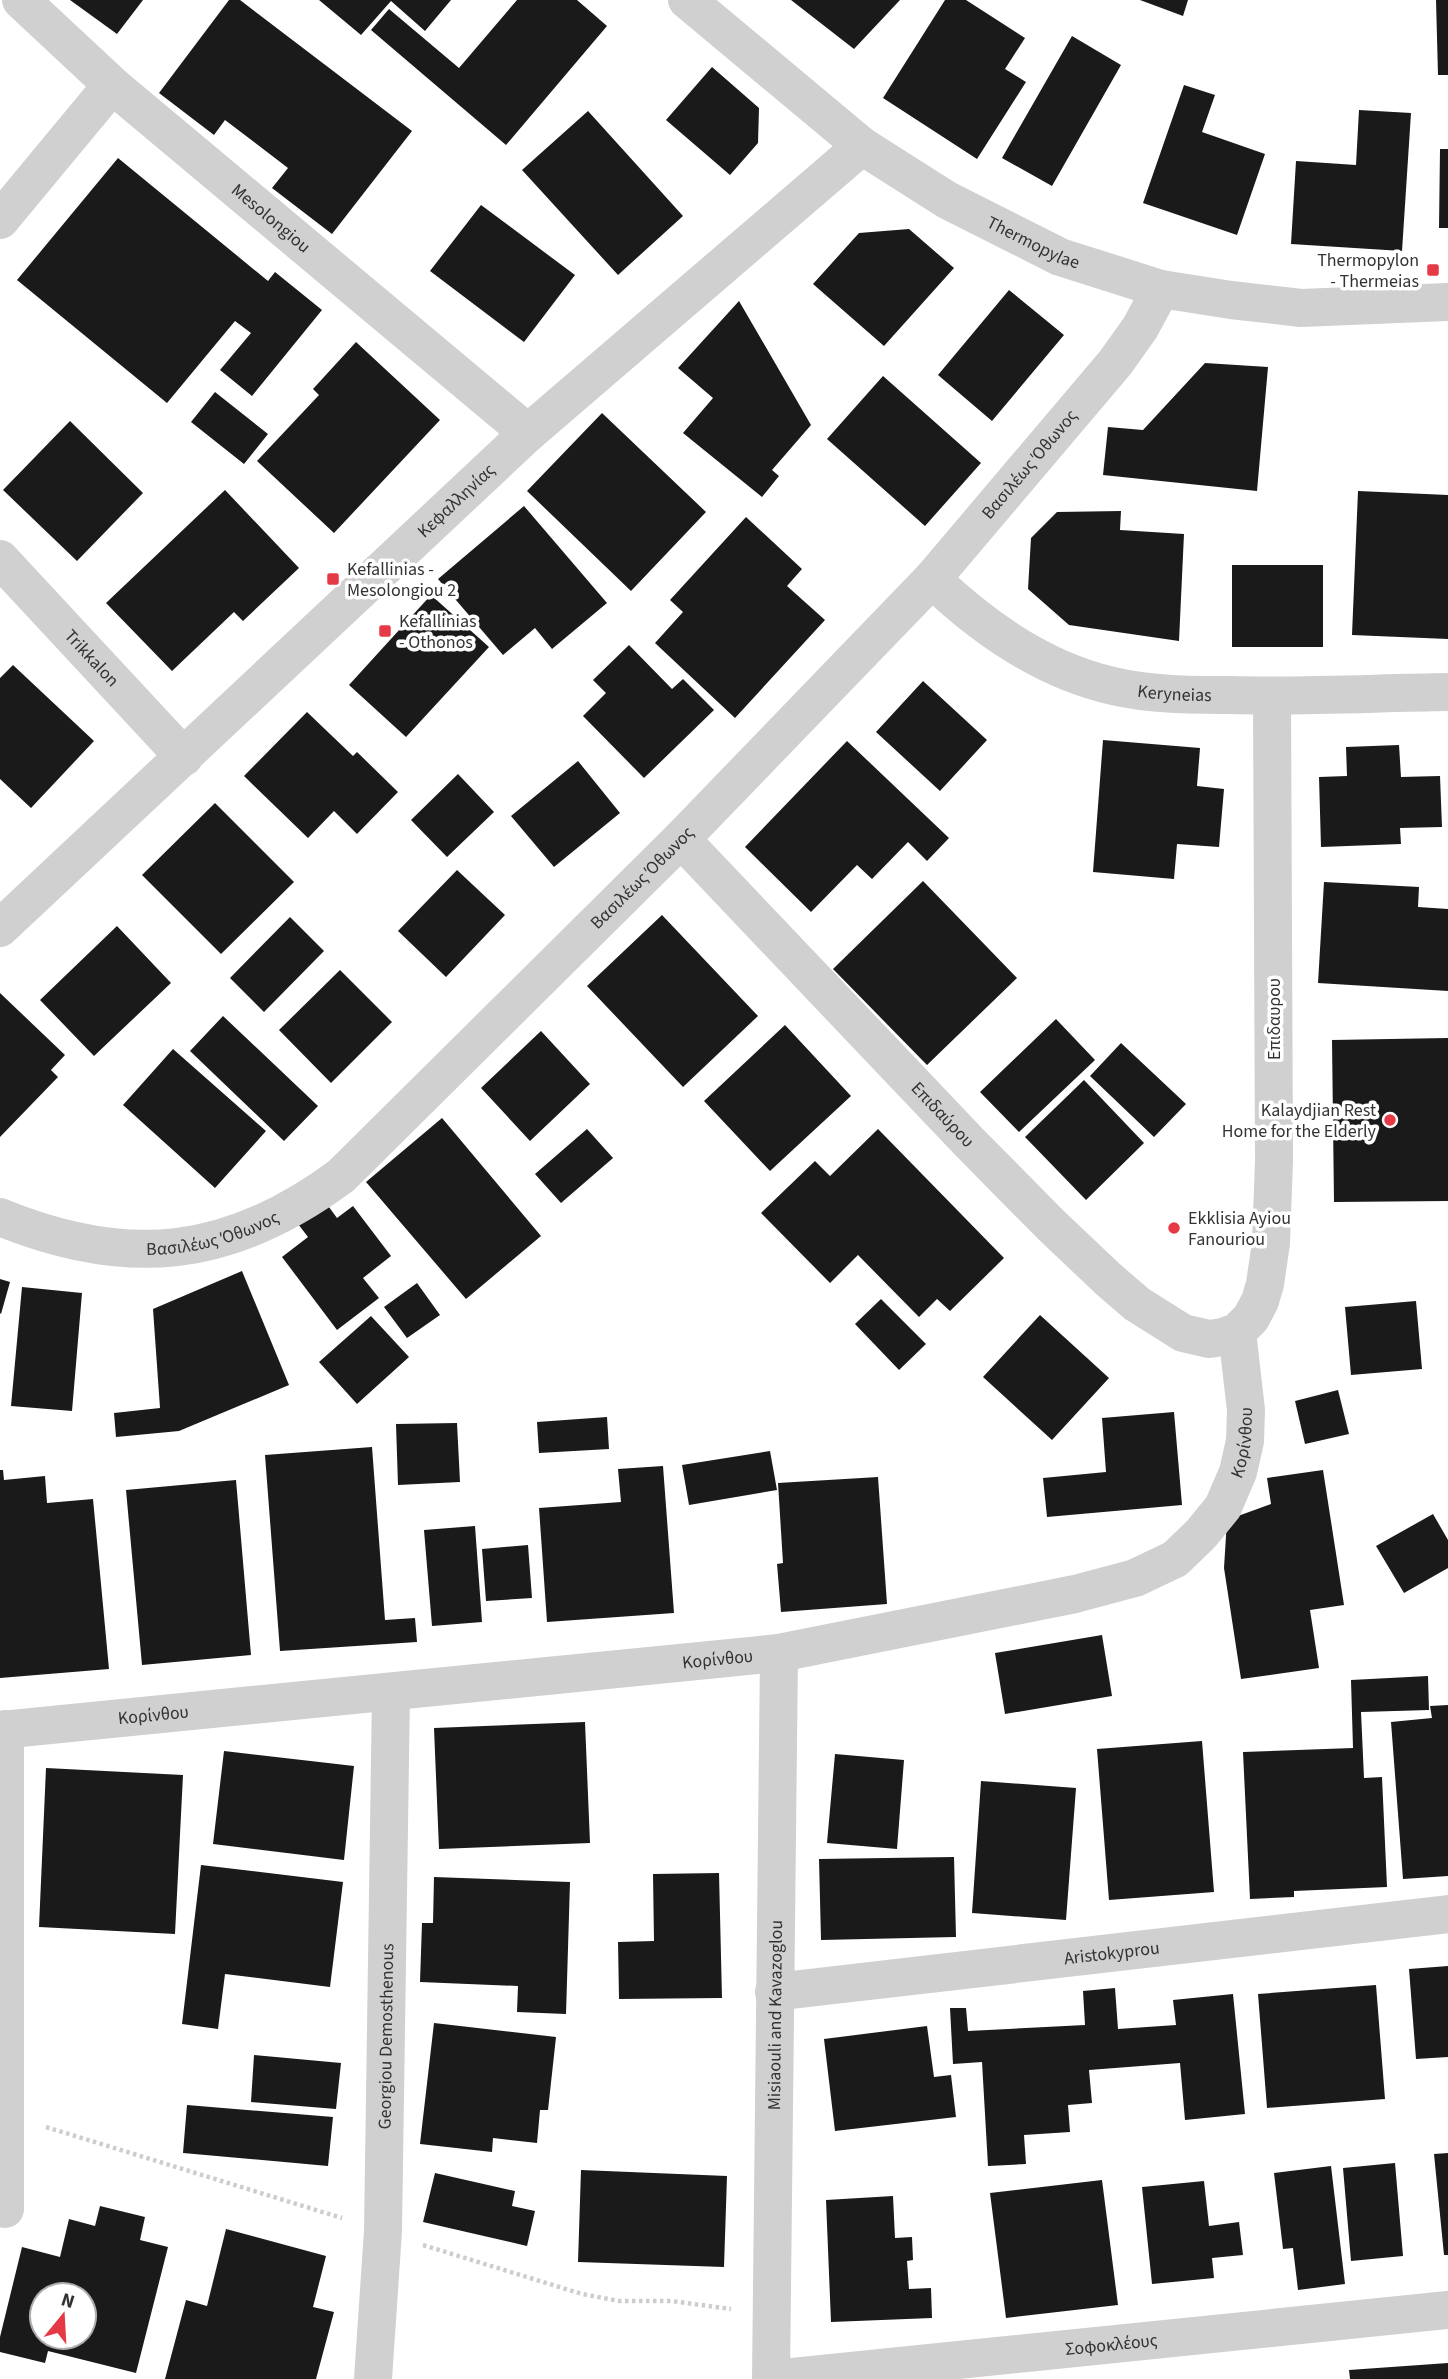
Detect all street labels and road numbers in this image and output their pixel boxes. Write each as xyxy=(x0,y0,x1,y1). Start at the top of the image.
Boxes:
street label: Mesolongiou xyxy=(226,178,316,259)
street label: Thermopylae xyxy=(983,210,1083,275)
street label: Βασιλέως Όθωνος xyxy=(976,404,1083,524)
street label: Κεφαλληνίας xyxy=(412,458,501,543)
street label: Trikkalon xyxy=(59,624,125,692)
street label: Keryneias xyxy=(1136,678,1212,707)
street label: Βασιλέως Όθωνος xyxy=(585,820,699,935)
street label: Επιδαυρου xyxy=(1262,978,1287,1060)
street label: Επιδαύρου xyxy=(905,1076,980,1153)
street label: Βασιλέως Όθωνος xyxy=(146,1204,283,1261)
street label: Κορίνθου xyxy=(1224,1407,1259,1482)
street label: Κορίνθου xyxy=(681,1643,754,1675)
street label: Κορίνθου xyxy=(117,1699,190,1731)
street label: Misiaouli and Kavazoglou xyxy=(761,1920,789,2110)
street label: Aristokyprou xyxy=(1063,1935,1161,1971)
street label: Georgiou Demosthenous xyxy=(372,1943,400,2130)
street label: Σοφοκλέους xyxy=(1064,2327,1159,2362)

